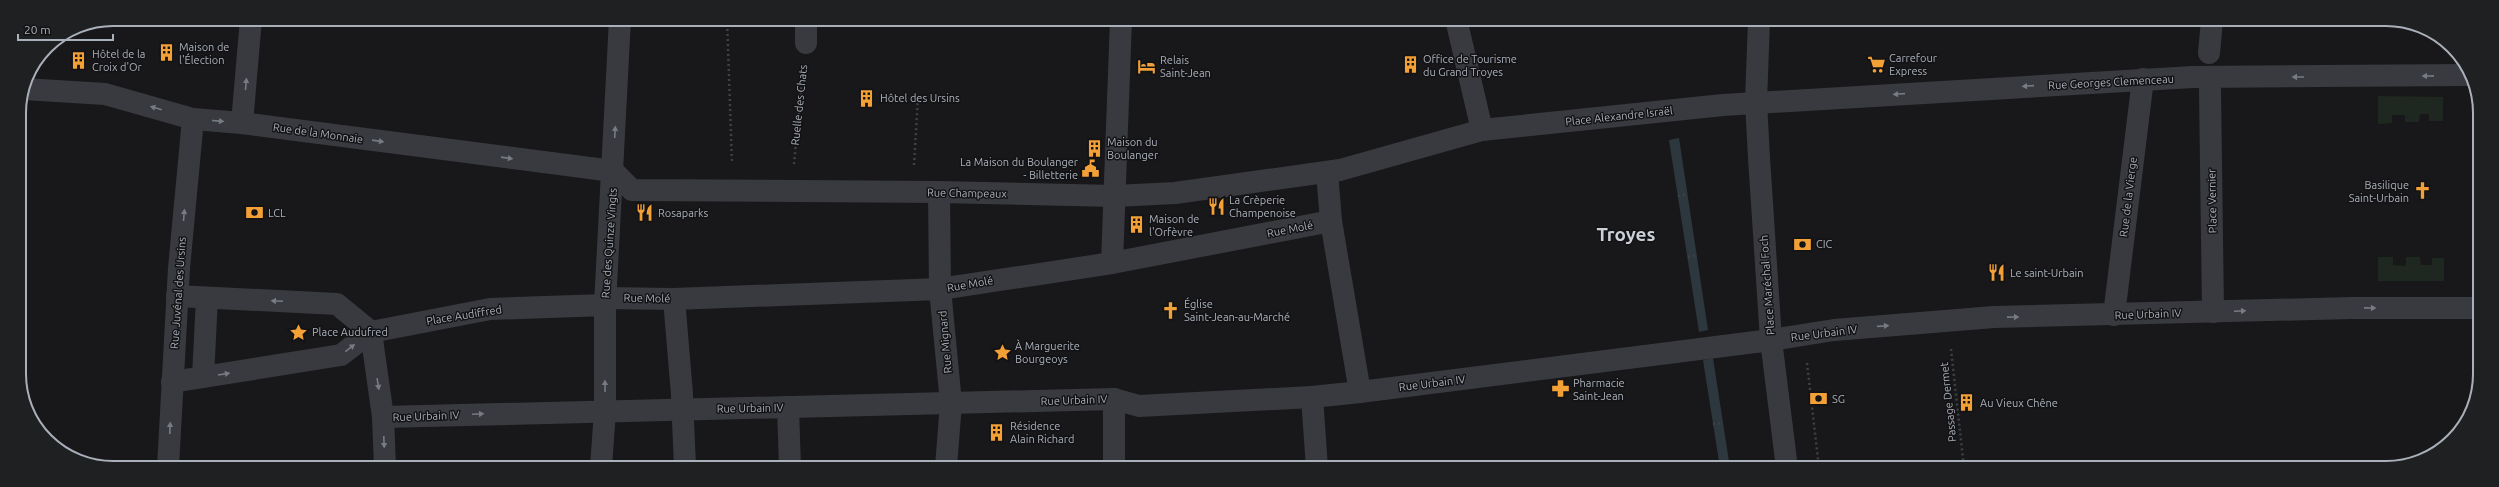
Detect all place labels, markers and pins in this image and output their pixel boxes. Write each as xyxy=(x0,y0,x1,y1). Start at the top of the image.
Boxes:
place label: Maison de l'Élection xyxy=(179,41,229,66)
building icon: Maison de l'Élection xyxy=(156,43,176,63)
place label: Hôtel de la Croix d'Or xyxy=(92,48,145,73)
building icon: Hôtel de la Croix d'Or xyxy=(69,50,89,70)
place label: Carrefour Express xyxy=(1889,52,1938,77)
place label: Office de Tourisme du Grand Troyes xyxy=(1423,53,1517,78)
place label: Relais Saint-Jean xyxy=(1160,54,1211,79)
supermarket icon: Carrefour Express xyxy=(1866,54,1886,74)
building icon: Office de Tourisme du Grand Troyes xyxy=(1400,55,1420,75)
hotel icon: Relais Saint-Jean xyxy=(1137,56,1157,76)
building icon: Hôtel des Ursins xyxy=(857,88,877,108)
place label: Hôtel des Ursins xyxy=(880,92,960,104)
place label: Maison du Boulanger xyxy=(1107,136,1159,161)
building icon: Maison du Boulanger xyxy=(1084,138,1104,158)
place label: La Maison du Boulanger - Billetterie xyxy=(960,156,1079,181)
public building icon: La Maison du Boulanger - Billetterie xyxy=(1081,158,1101,178)
place label: Basilique Saint-Urbain xyxy=(2349,179,2409,204)
church icon: Basilique Saint-Urbain xyxy=(2412,181,2432,201)
place label: La Crèperie Champenoise xyxy=(1229,194,1296,219)
restaurant icon: La Crèperie Champenoise xyxy=(1206,196,1226,216)
bank icon: LCL xyxy=(245,203,265,223)
restaurant icon: Rosaparks xyxy=(635,203,655,223)
place label: LCL xyxy=(268,207,286,219)
place label: Rosaparks xyxy=(658,207,709,219)
place label: Maison de l'Orfèvre xyxy=(1149,213,1199,238)
building icon: Maison de l'Orfèvre xyxy=(1126,215,1146,235)
bank icon: CIC xyxy=(1793,234,1813,254)
place label: CIC xyxy=(1816,238,1833,250)
restaurant icon: Le saint-Urbain xyxy=(1987,263,2007,283)
place label: Le saint-Urbain xyxy=(2010,267,2084,279)
place label: Église Saint-Jean-au-Marché xyxy=(1184,297,1290,323)
church icon: Église Saint-Jean-au-Marché xyxy=(1161,300,1181,320)
place icon: Place Audufred xyxy=(289,322,309,342)
place label: Place Audufred xyxy=(312,326,388,338)
place label: À Marguerite Bourgeoys xyxy=(1015,339,1080,365)
place icon: À Marguerite Bourgeoys xyxy=(992,342,1012,362)
place label: Pharmacie Saint-Jean xyxy=(1573,377,1625,402)
pharmacy icon: Pharmacie Saint-Jean xyxy=(1550,379,1570,399)
bank icon: SG xyxy=(1809,389,1829,409)
place label: SG xyxy=(1832,393,1845,405)
building icon: Au Vieux Chêne xyxy=(1957,393,1977,413)
place label: Au Vieux Chêne xyxy=(1980,397,2058,409)
place label: Résidence Alain Richard xyxy=(1010,420,1074,445)
building icon: Résidence Alain Richard xyxy=(987,422,1007,442)

